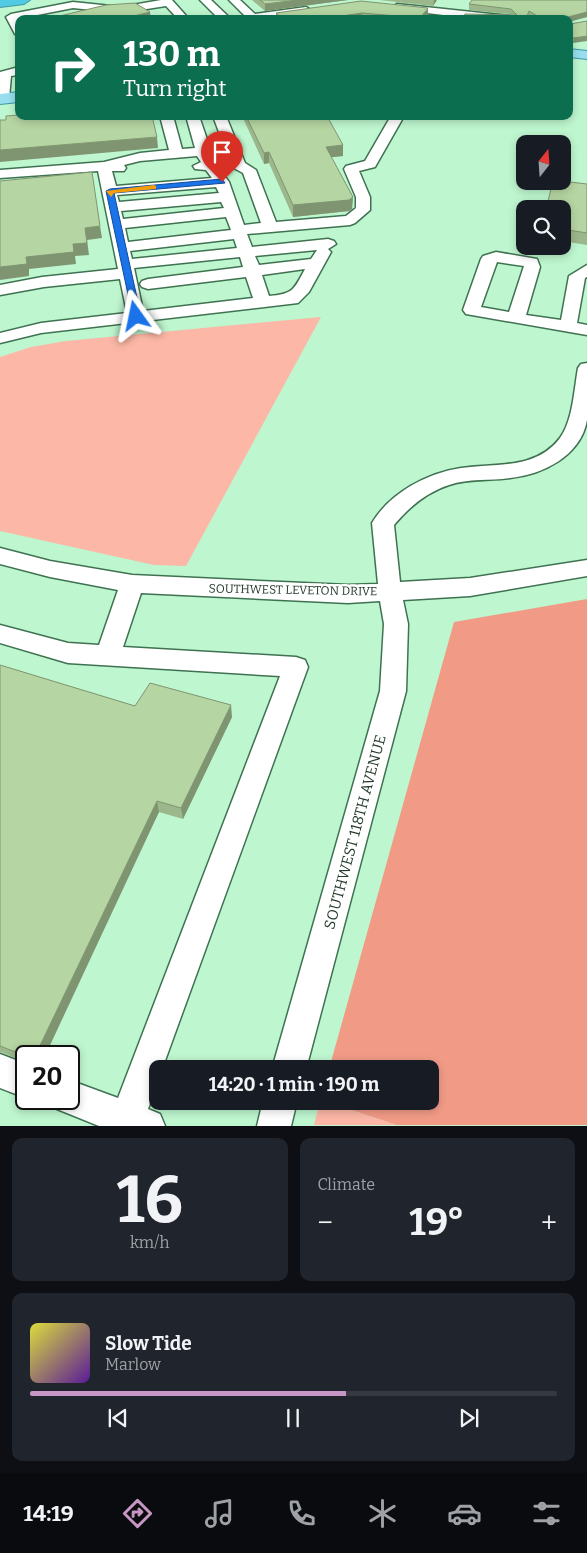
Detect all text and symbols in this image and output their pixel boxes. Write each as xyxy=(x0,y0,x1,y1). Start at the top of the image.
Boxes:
text: 130 m xyxy=(123,33,220,75)
icon: right xyxy=(40,35,105,100)
text: Turn right xyxy=(123,75,226,102)
pin xyxy=(201,131,243,182)
north arrow xyxy=(516,135,571,190)
map controls xyxy=(516,135,571,255)
icon: arrive xyxy=(208,138,236,166)
button: search xyxy=(516,200,571,255)
position arrow xyxy=(109,289,161,341)
street label: SOUTHWEST LEVETON DRIVE xyxy=(208,582,378,598)
street label: SOUTHWEST 118TH AVENUE xyxy=(320,733,390,931)
speed limit sign: 20 xyxy=(15,1045,80,1110)
text: 14:20 · 1 min · 190 m xyxy=(209,1073,379,1096)
text: 16 xyxy=(117,1161,183,1239)
text: Climate xyxy=(318,1175,375,1194)
text: 19° xyxy=(409,1199,465,1245)
text: − xyxy=(318,1206,333,1239)
text: + xyxy=(541,1206,557,1239)
text: km/h xyxy=(130,1233,170,1252)
text: Slow Tide xyxy=(105,1332,192,1355)
text: Marlow xyxy=(105,1355,161,1374)
icon: previous xyxy=(104,1404,132,1432)
icon: pause xyxy=(279,1404,307,1432)
icon: next xyxy=(455,1404,483,1432)
icon: directions xyxy=(120,1496,155,1531)
icon: music xyxy=(202,1496,237,1531)
icon: phone xyxy=(284,1496,319,1531)
icon: climate xyxy=(365,1496,400,1531)
icon: car xyxy=(447,1496,482,1531)
icon: filters xyxy=(529,1496,564,1531)
text: 14:19 xyxy=(23,1500,74,1527)

